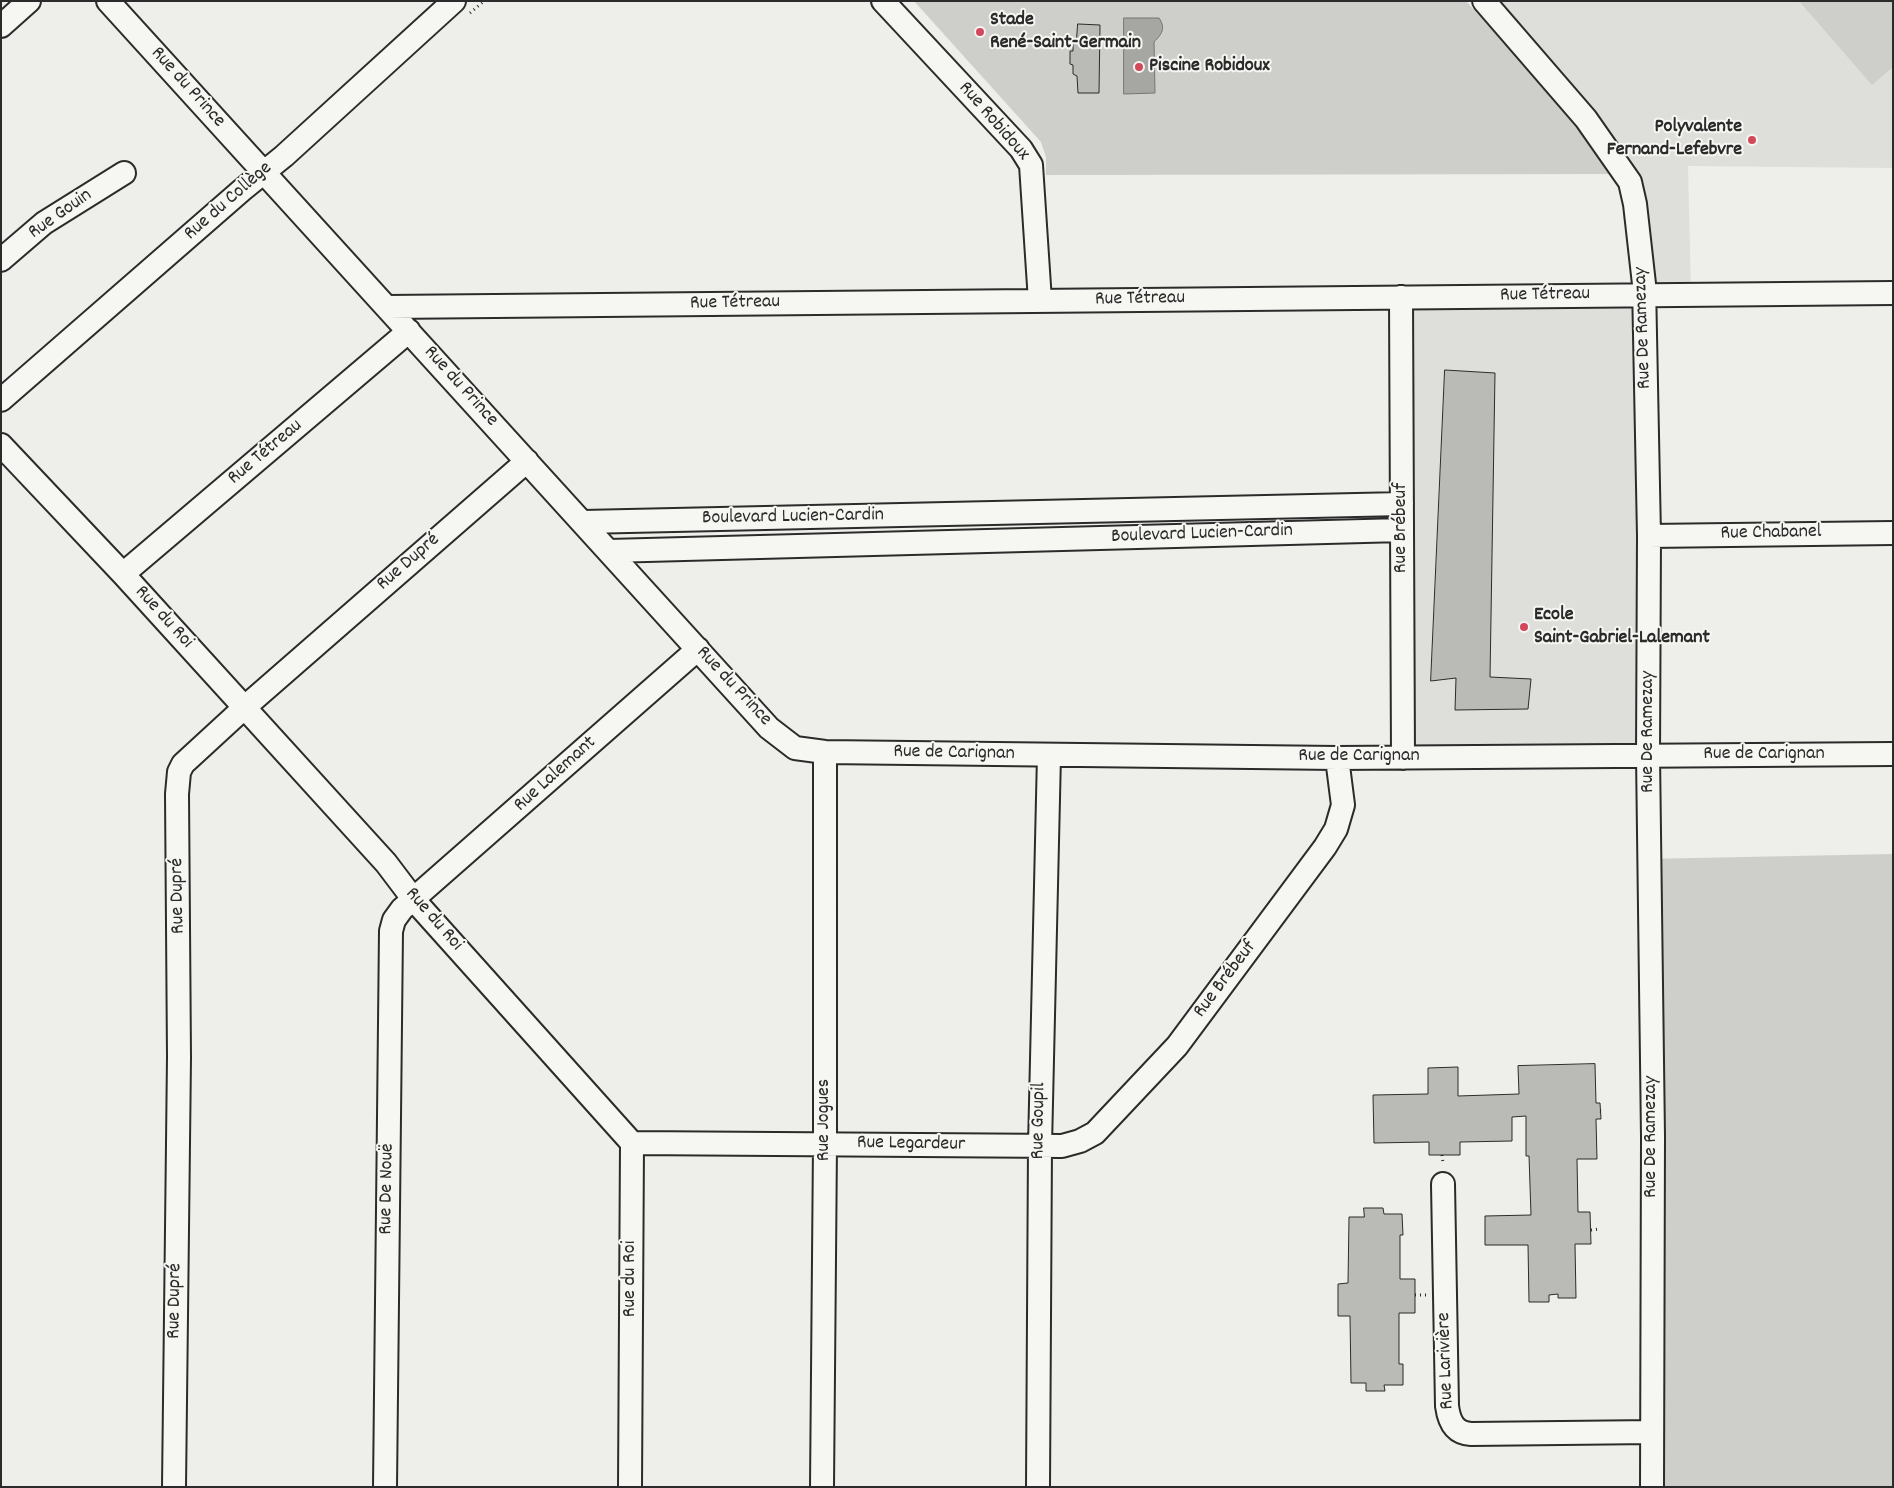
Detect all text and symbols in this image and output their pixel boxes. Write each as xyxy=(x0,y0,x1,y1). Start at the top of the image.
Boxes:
place label: Stade René-Saint-Germain xyxy=(990,9,1141,56)
marker: Stade René-Saint-Germain xyxy=(974,26,986,38)
street label: Rue du Prince xyxy=(144,43,230,133)
place label: Piscine Robidoux xyxy=(1149,55,1270,79)
marker: Piscine Robidoux xyxy=(1133,61,1145,73)
street label: Rue Robidoux xyxy=(952,78,1034,166)
place label: Polyvalente Fernand-Lefebvre xyxy=(1607,116,1742,163)
marker: Polyvalente Fernand-Lefebvre xyxy=(1746,134,1758,146)
street label: Rue du Collège xyxy=(180,157,278,247)
street label: Rue Gouin xyxy=(25,184,97,246)
street label: Rue De Ramezay xyxy=(1630,267,1658,389)
street label: Rue Tétreau xyxy=(1500,283,1590,309)
street label: Rue Tétreau xyxy=(1095,287,1185,313)
street label: Rue Tétreau xyxy=(690,291,780,317)
street label: Rue du Prince xyxy=(417,342,503,432)
street label: Rue Tétreau xyxy=(224,415,308,491)
street label: Rue Brébeuf xyxy=(1390,483,1414,573)
street label: Boulevard Lucien-Cardin xyxy=(702,504,884,532)
street label: Boulevard Lucien-Cardin xyxy=(1111,520,1293,550)
street label: Rue Chabanel xyxy=(1720,521,1822,547)
street label: Rue Dupré xyxy=(372,529,446,597)
street label: Rue du Roi xyxy=(128,582,198,654)
place label: Ecole Saint-Gabriel-Lalemant xyxy=(1534,604,1710,651)
marker: Ecole Saint-Gabriel-Lalemant xyxy=(1518,621,1530,633)
street label: Rue du Prince xyxy=(690,642,776,732)
street label: Rue De Ramezay xyxy=(1637,671,1661,793)
street label: Rue Lalemant xyxy=(510,732,602,818)
street label: Rue de Carignan xyxy=(893,741,1015,767)
street label: Rue de Carignan xyxy=(1703,743,1825,767)
street label: Rue de Carignan xyxy=(1298,745,1420,769)
street label: Rue Dupré xyxy=(166,858,192,934)
street label: Rue du Roi xyxy=(399,883,467,957)
street label: Rue Brébeuf xyxy=(1189,937,1263,1023)
street label: Rue De Ramezay xyxy=(1640,1076,1664,1198)
street label: Rue Jogues xyxy=(813,1079,837,1161)
street label: Rue Goupil xyxy=(1027,1082,1053,1160)
street label: Rue Legardeur xyxy=(857,1132,965,1158)
street label: Rue De Nouë xyxy=(375,1143,401,1235)
street label: Rue du Roi xyxy=(619,1241,643,1317)
street label: Rue Dupré xyxy=(163,1263,189,1339)
street label: Rue Larivière xyxy=(1433,1312,1461,1410)

